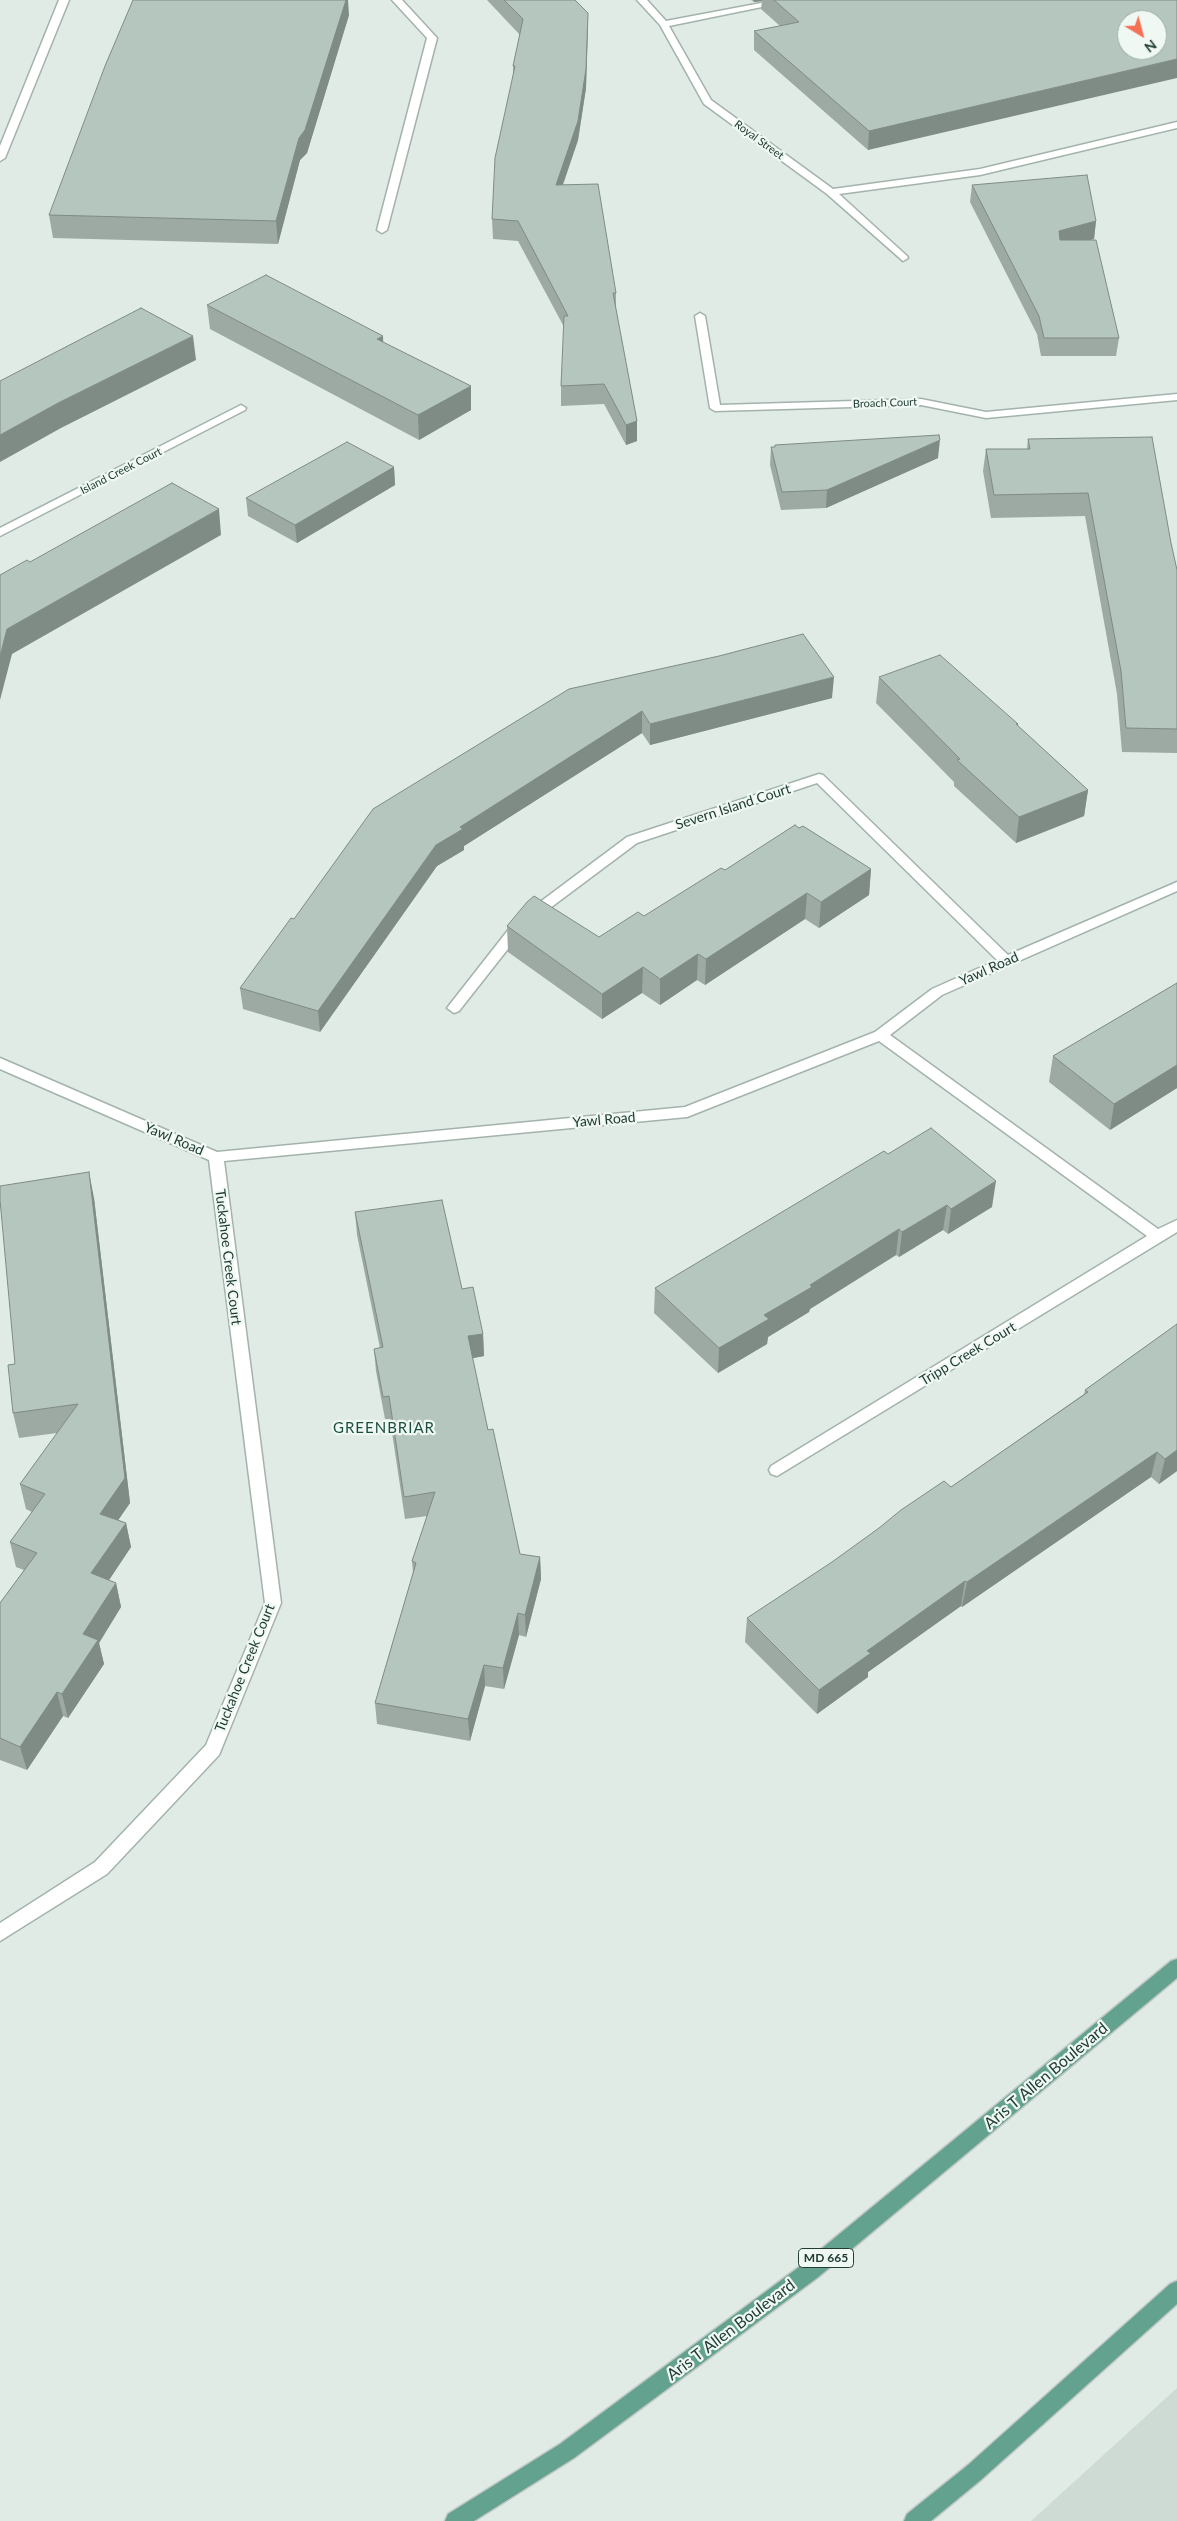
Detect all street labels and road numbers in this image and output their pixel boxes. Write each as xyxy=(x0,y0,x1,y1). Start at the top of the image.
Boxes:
street label: Royal Street xyxy=(732,118,786,162)
street label: Broach Court xyxy=(853,395,917,411)
street label: Island Creek Court xyxy=(78,445,164,497)
street label: Severn Island Court xyxy=(673,780,793,834)
street label: Yawl Road xyxy=(957,949,1021,989)
street label: Yawl Road xyxy=(572,1109,636,1131)
street label: Yawl Road xyxy=(142,1119,206,1159)
street label: Tuckahoe Creek Court xyxy=(211,1188,245,1326)
street label: Tripp Creek Court xyxy=(917,1319,1019,1389)
street label: Tuckahoe Creek Court xyxy=(212,1601,278,1735)
street label: Aris T Allen Boulevard xyxy=(980,2019,1112,2133)
road number: MD 665 xyxy=(798,2248,854,2268)
street label: Aris T Allen Boulevard xyxy=(663,2276,799,2384)

